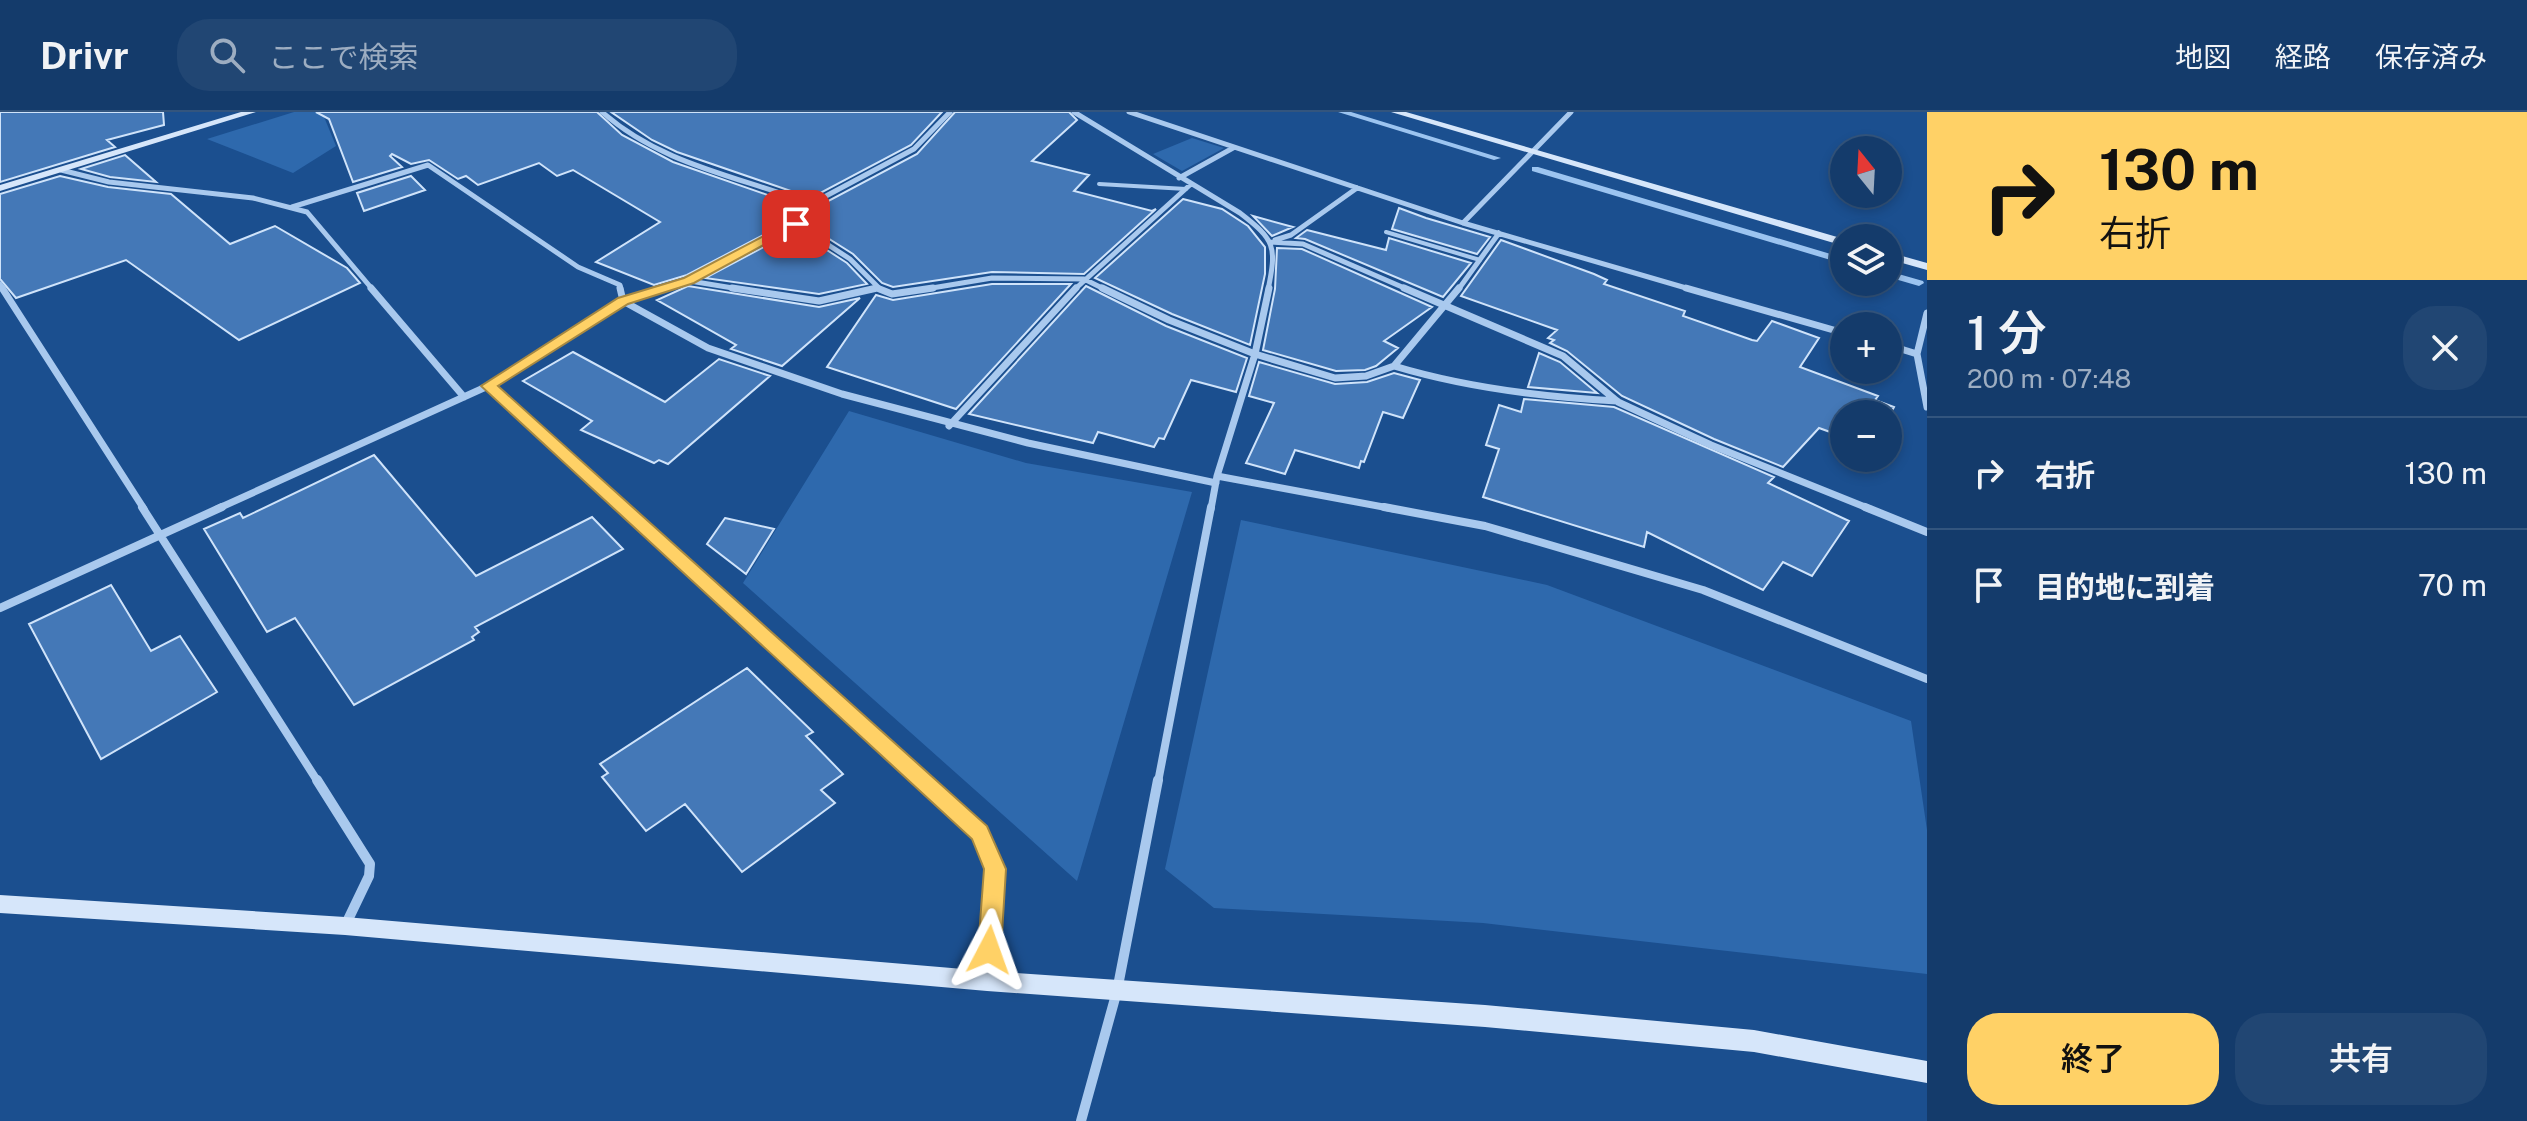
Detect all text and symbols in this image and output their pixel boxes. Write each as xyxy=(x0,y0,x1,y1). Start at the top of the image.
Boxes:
search box xyxy=(177,19,737,91)
text: Drivr xyxy=(40,33,129,78)
icon: search xyxy=(205,33,249,77)
text: ここで検索 xyxy=(269,39,419,75)
text: 地図 xyxy=(2175,40,2231,73)
text: 経路 xyxy=(2275,40,2331,73)
text: 保存済み xyxy=(2375,40,2487,73)
north arrow xyxy=(1830,136,1902,208)
map controls xyxy=(1830,136,1902,472)
text: 130 m xyxy=(2099,137,2259,203)
icon: right xyxy=(1967,144,2071,248)
pin xyxy=(762,190,830,258)
icon: arrive xyxy=(774,202,818,246)
text: 右折 xyxy=(2099,212,2171,254)
button: layers xyxy=(1830,224,1902,296)
text: 1 分 xyxy=(1967,304,2046,361)
button: close xyxy=(2403,306,2487,390)
button: + xyxy=(1830,312,1902,384)
text: 200 m · 07:48 xyxy=(1967,363,2131,394)
button: − xyxy=(1830,400,1902,472)
icon: right xyxy=(1967,451,2011,495)
text: 130 m xyxy=(2404,455,2487,491)
text: 右折 xyxy=(2035,457,2095,493)
icon: arrive xyxy=(1967,563,2011,607)
text: 70 m xyxy=(2418,567,2487,603)
text: 目的地に到着 xyxy=(2035,569,2215,605)
position arrow xyxy=(947,908,1031,992)
button: 終了 xyxy=(1967,1013,2219,1105)
button: 共有 xyxy=(2235,1013,2487,1105)

